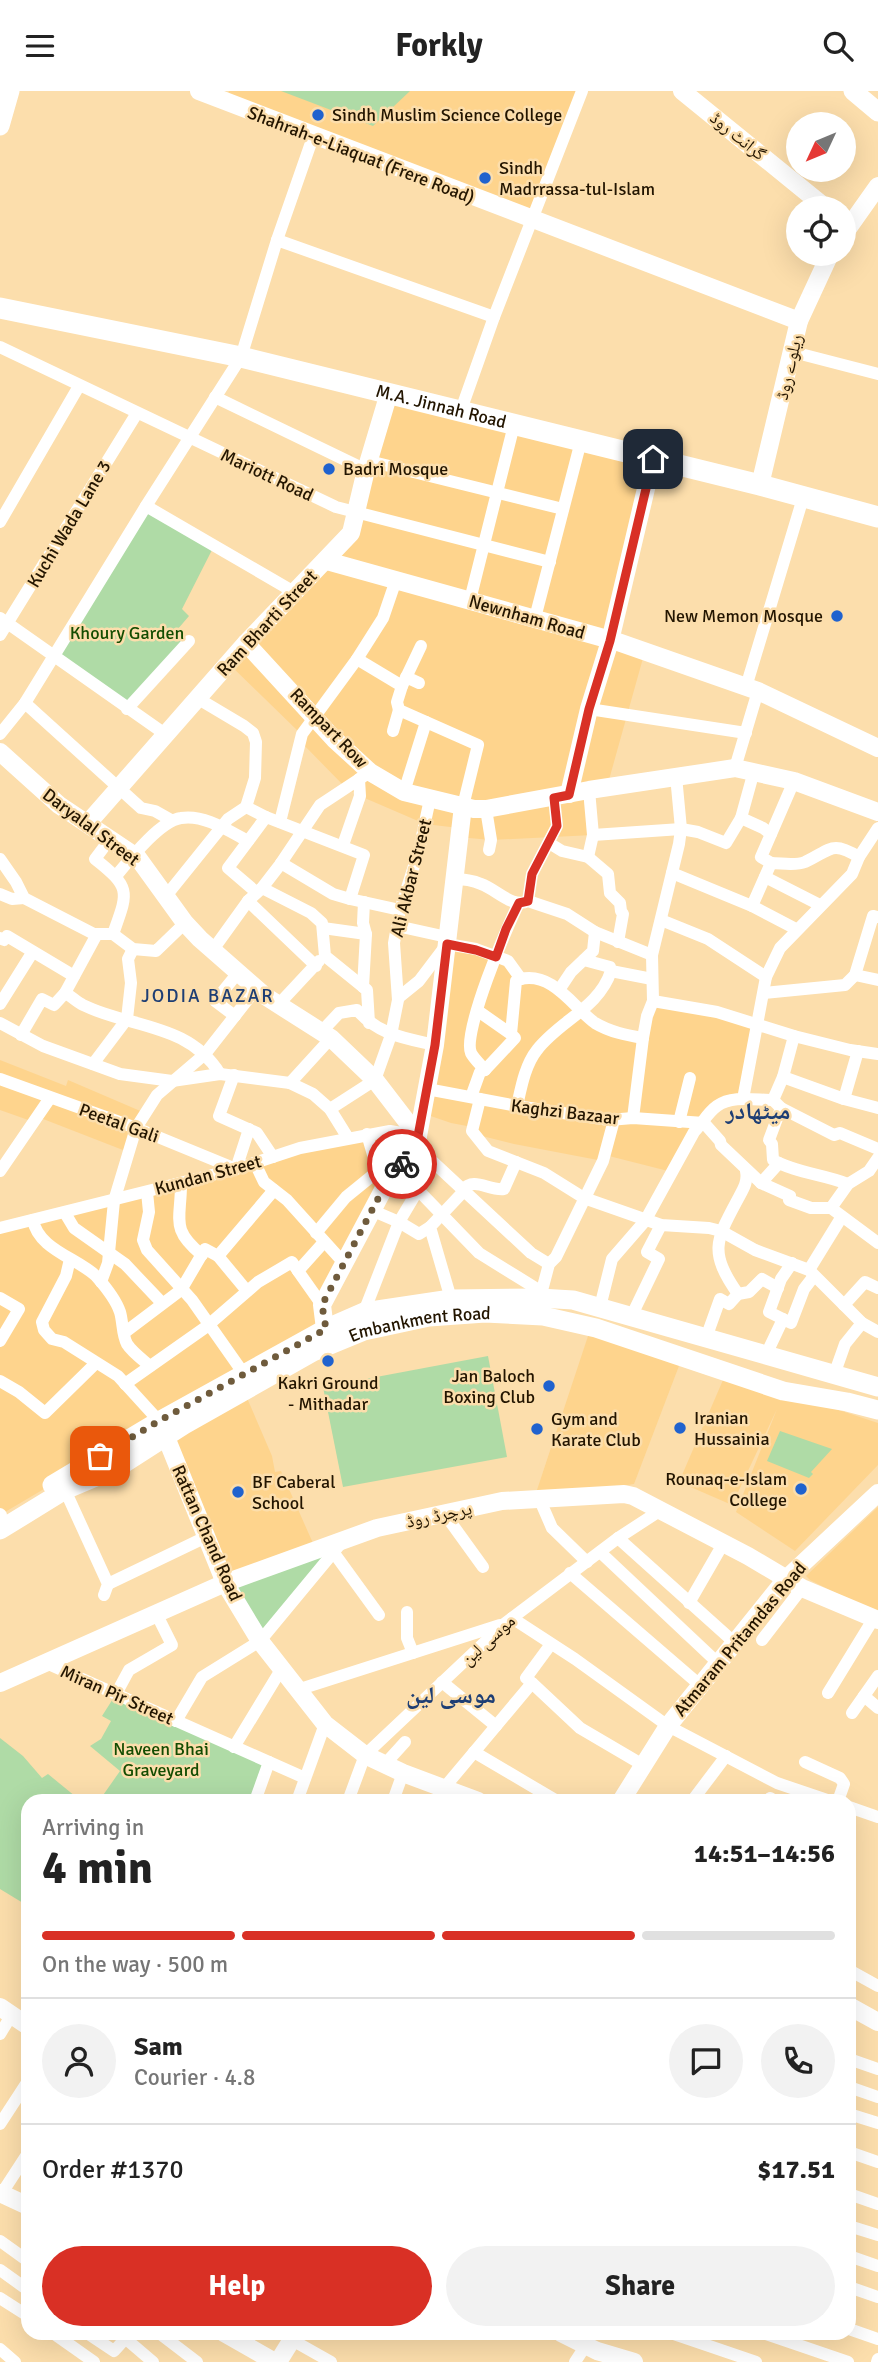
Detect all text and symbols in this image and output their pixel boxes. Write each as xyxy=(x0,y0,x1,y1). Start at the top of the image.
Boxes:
text: Forkly xyxy=(395,26,483,65)
icon: menu xyxy=(21,27,59,65)
icon: search xyxy=(819,27,857,65)
street label: Shahrah-e-Liaquat (Frere Road) xyxy=(244,101,478,209)
place label: Sindh Muslim Science College xyxy=(332,104,562,126)
marker: Sindh Muslim Science College xyxy=(310,107,326,123)
street label: گرانٹ روڈ xyxy=(706,107,771,165)
north arrow xyxy=(786,112,856,182)
map controls xyxy=(786,112,856,266)
place label: Sindh Madrrassa-tul-Islam xyxy=(499,157,655,200)
marker: Sindh Madrrassa-tul-Islam xyxy=(477,170,493,186)
button: locate xyxy=(786,196,856,266)
street label: ریلوے روڈ xyxy=(771,332,807,402)
street label: M.A. Jinnah Road xyxy=(373,380,509,433)
pin xyxy=(623,429,683,489)
icon: home xyxy=(634,440,672,478)
street label: Mariott Road xyxy=(217,444,317,506)
street label: Kuchi Wada Lane 3 xyxy=(22,456,116,592)
place label: Badri Mosque xyxy=(343,458,448,480)
marker: Badri Mosque xyxy=(321,461,337,477)
street label: Ram Bharti Street xyxy=(212,565,322,681)
street label: Newnham Road xyxy=(466,590,588,644)
place label: New Memon Mosque xyxy=(664,605,823,627)
marker: New Memon Mosque xyxy=(829,608,845,624)
park label: Khoury Garden xyxy=(70,622,184,644)
street label: Rampart Row xyxy=(285,683,373,773)
street label: Daryalal Street xyxy=(38,783,144,871)
street label: Ali Akbar Street xyxy=(386,817,436,939)
district label: JODIA BAZAR xyxy=(141,984,275,1008)
street label: Kaghzi Bazaar xyxy=(510,1094,621,1130)
district label: میٹھادر xyxy=(725,1096,790,1126)
street label: Peetal Gali xyxy=(76,1098,162,1148)
courier xyxy=(367,1129,437,1199)
icon: bike xyxy=(383,1145,421,1183)
street label: Kundan Street xyxy=(152,1150,264,1200)
street label: Embankment Road xyxy=(345,1302,491,1347)
marker: Kakri Ground - Mithadar xyxy=(320,1353,336,1369)
place label: Jan Baloch Boxing Club xyxy=(443,1365,535,1408)
place label: Kakri Ground - Mithadar xyxy=(277,1372,379,1415)
marker: Jan Baloch Boxing Club xyxy=(541,1378,557,1394)
place label: Iranian Hussainia xyxy=(694,1407,770,1450)
place label: Gym and Karate Club xyxy=(551,1408,641,1451)
marker: Iranian Hussainia xyxy=(672,1420,688,1436)
marker: Gym and Karate Club xyxy=(529,1421,545,1437)
pin xyxy=(70,1426,130,1486)
icon: bag xyxy=(81,1437,119,1475)
street label: Rattan Chand Road xyxy=(167,1461,247,1605)
place label: Rounaq-e-Islam College xyxy=(665,1468,787,1511)
place label: BF Caberal School xyxy=(252,1471,336,1514)
marker: Rounaq-e-Islam College xyxy=(793,1481,809,1497)
marker: BF Caberal School xyxy=(230,1484,246,1500)
street label: پرچرڈ روڈ xyxy=(404,1497,474,1533)
street label: Atmaram Pritamdas Road xyxy=(669,1557,811,1721)
street label: موسی لین xyxy=(456,1610,520,1670)
street label: Miran Pir Street xyxy=(57,1660,177,1730)
district label: موسی لین xyxy=(406,1680,496,1710)
park label: Naveen Bhai Graveyard xyxy=(113,1738,209,1781)
text: Arriving in xyxy=(42,1813,144,1842)
text: 14:51–14:56 xyxy=(694,1838,835,1870)
text: 4 min xyxy=(42,1840,153,1896)
text: On the way · 500 m xyxy=(42,1950,228,1979)
button: person xyxy=(42,2024,116,2098)
button: chat xyxy=(669,2024,743,2098)
button: phone xyxy=(761,2024,835,2098)
text: Sam xyxy=(134,2031,183,2063)
text: Courier · 4.8 xyxy=(134,2063,255,2092)
text: Order #1370 xyxy=(42,2154,183,2186)
text: $17.51 xyxy=(757,2154,835,2186)
button: Help xyxy=(42,2246,432,2326)
button: Share xyxy=(446,2246,835,2326)

